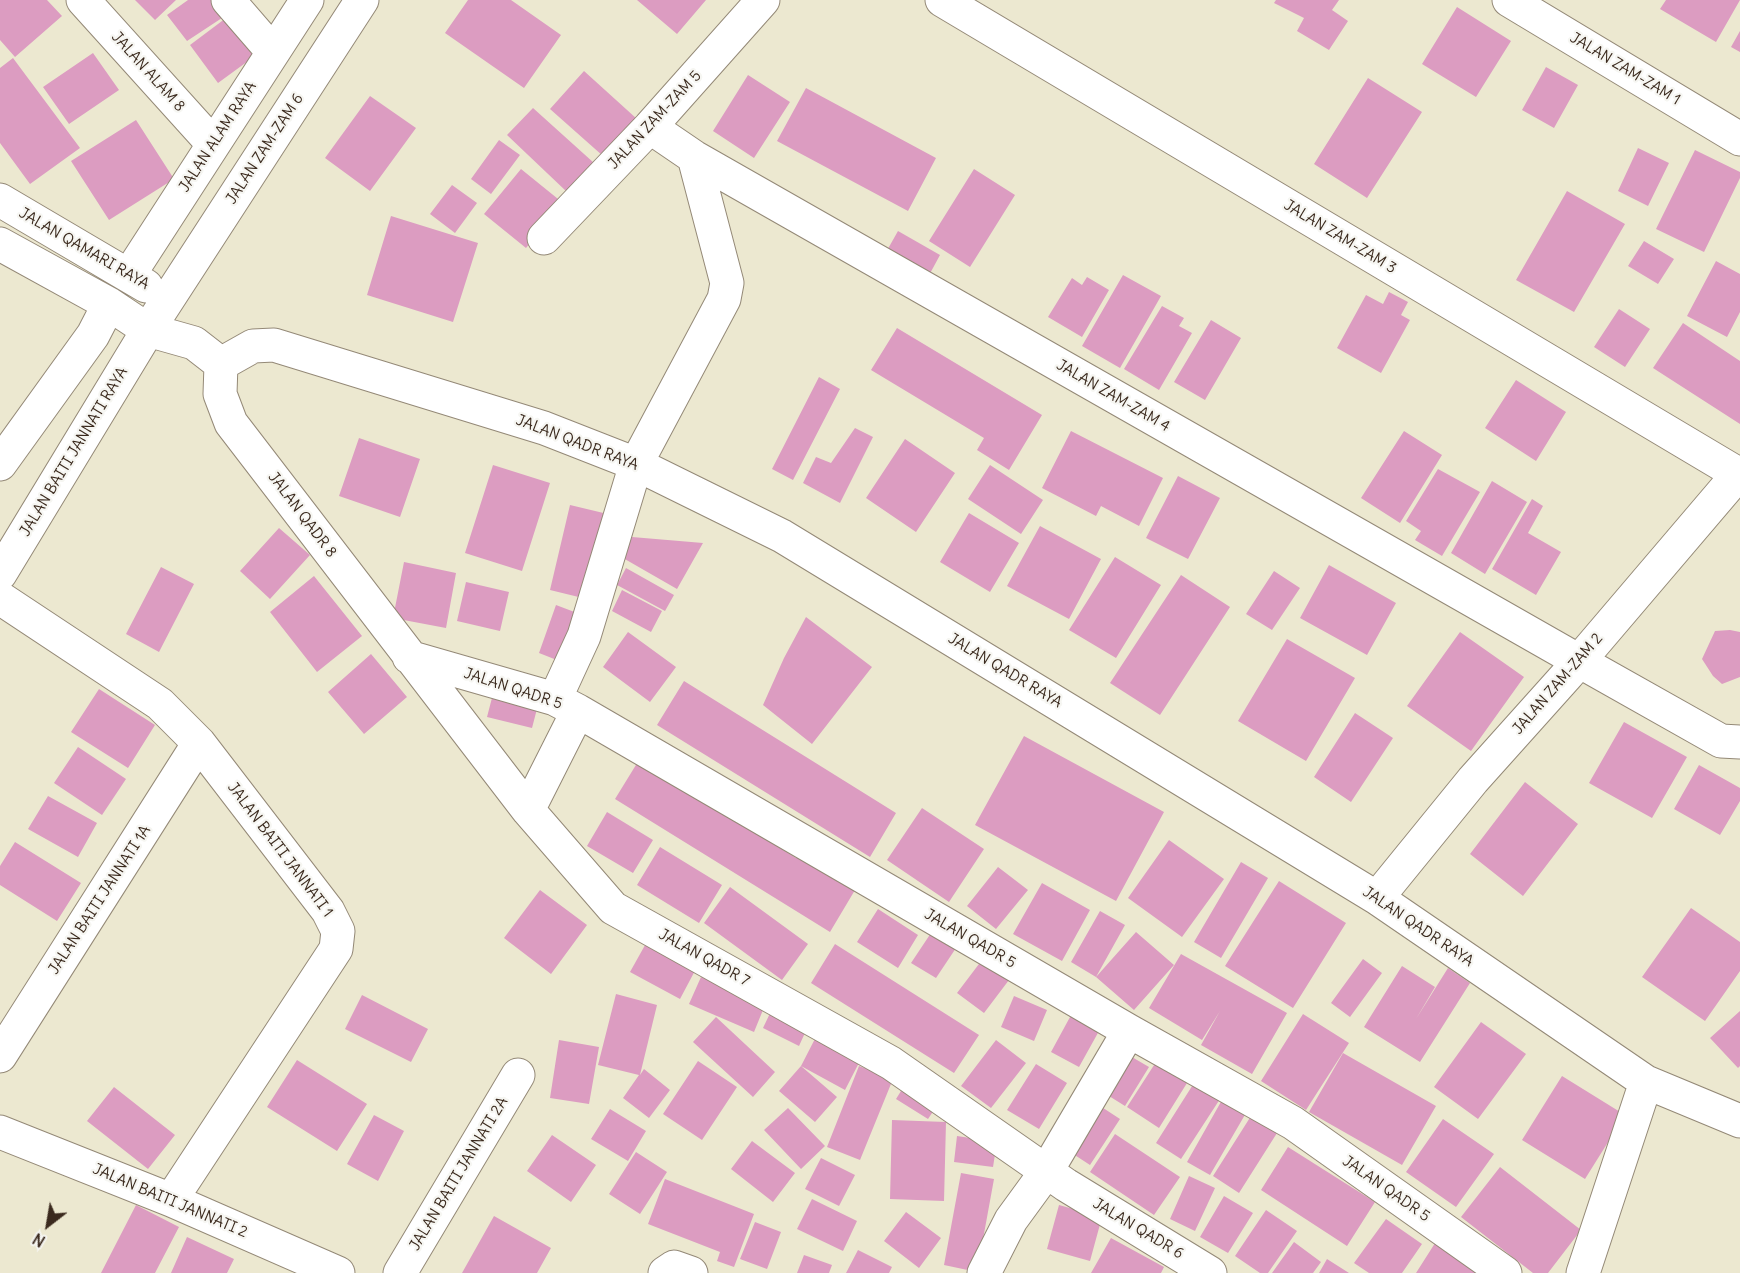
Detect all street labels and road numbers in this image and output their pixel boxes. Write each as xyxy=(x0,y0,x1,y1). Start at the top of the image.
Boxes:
street label: JALAN ALAM 8 xyxy=(108,28,188,116)
street label: JALAN ZAM-ZAM 1 xyxy=(1567,29,1683,109)
street label: JALAN ZAM-ZAM 5 xyxy=(605,67,705,173)
street label: JALAN ALAM RAYA xyxy=(176,78,260,196)
street label: JALAN ZAM-ZAM 6 xyxy=(223,90,307,208)
street label: JALAN ZAM-ZAM 3 xyxy=(1281,196,1399,278)
street label: JALAN QAMARI RAYA xyxy=(16,204,152,294)
street label: JALAN ZAM-ZAM 4 xyxy=(1053,356,1173,436)
street label: JALAN BAITI JANNATI RAYA xyxy=(16,364,132,540)
street label: JALAN QADR RAYA xyxy=(513,411,641,475)
street label: JALAN QADR 8 xyxy=(264,469,340,561)
street label: JALAN QADR RAYA xyxy=(945,630,1065,712)
street label: JALAN ZAM-ZAM 2 xyxy=(1509,630,1607,738)
street label: JALAN QADR 5 xyxy=(462,665,564,713)
street label: JALAN BAITI JANNATI 1 xyxy=(223,779,337,921)
street label: JALAN BAITI JANNATI 1A xyxy=(45,822,155,978)
street label: JALAN QADR RAYA xyxy=(1359,883,1477,971)
street label: JALAN QADR 5 xyxy=(921,906,1019,972)
street label: JALAN QADR 7 xyxy=(655,926,753,990)
street label: JALAN BAITI JANNATI 2A xyxy=(406,1094,512,1254)
street label: JALAN QADR 5 xyxy=(1339,1152,1433,1226)
street label: JALAN BAITI JANNATI 2 xyxy=(90,1160,250,1242)
street label: JALAN QADR 6 xyxy=(1089,1195,1187,1263)

